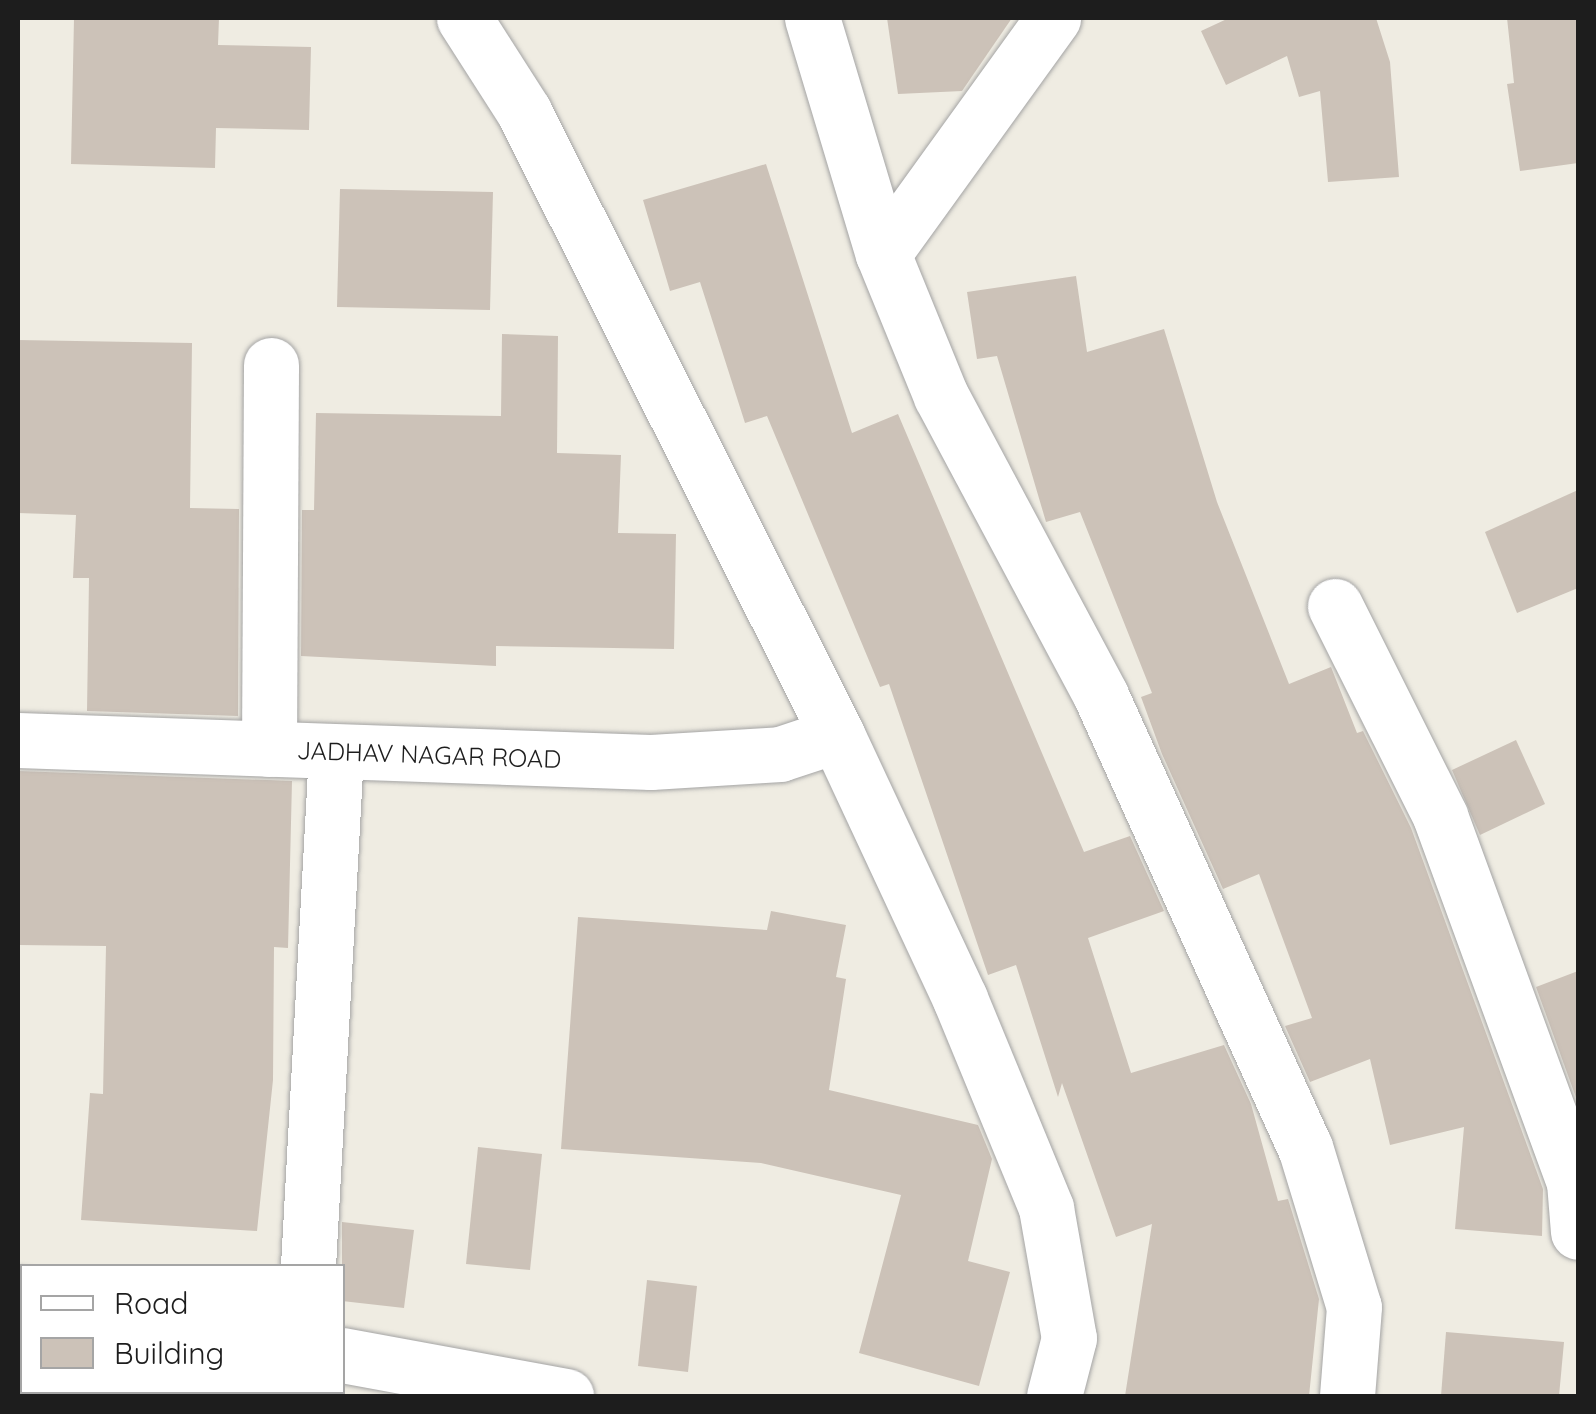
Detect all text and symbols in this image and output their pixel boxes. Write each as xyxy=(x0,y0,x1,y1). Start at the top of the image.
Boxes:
street label: JADHAV NAGAR ROAD xyxy=(296,735,562,775)
legend xyxy=(20,1264,345,1394)
text: Road xyxy=(114,1284,188,1322)
text: Building xyxy=(114,1334,224,1372)

